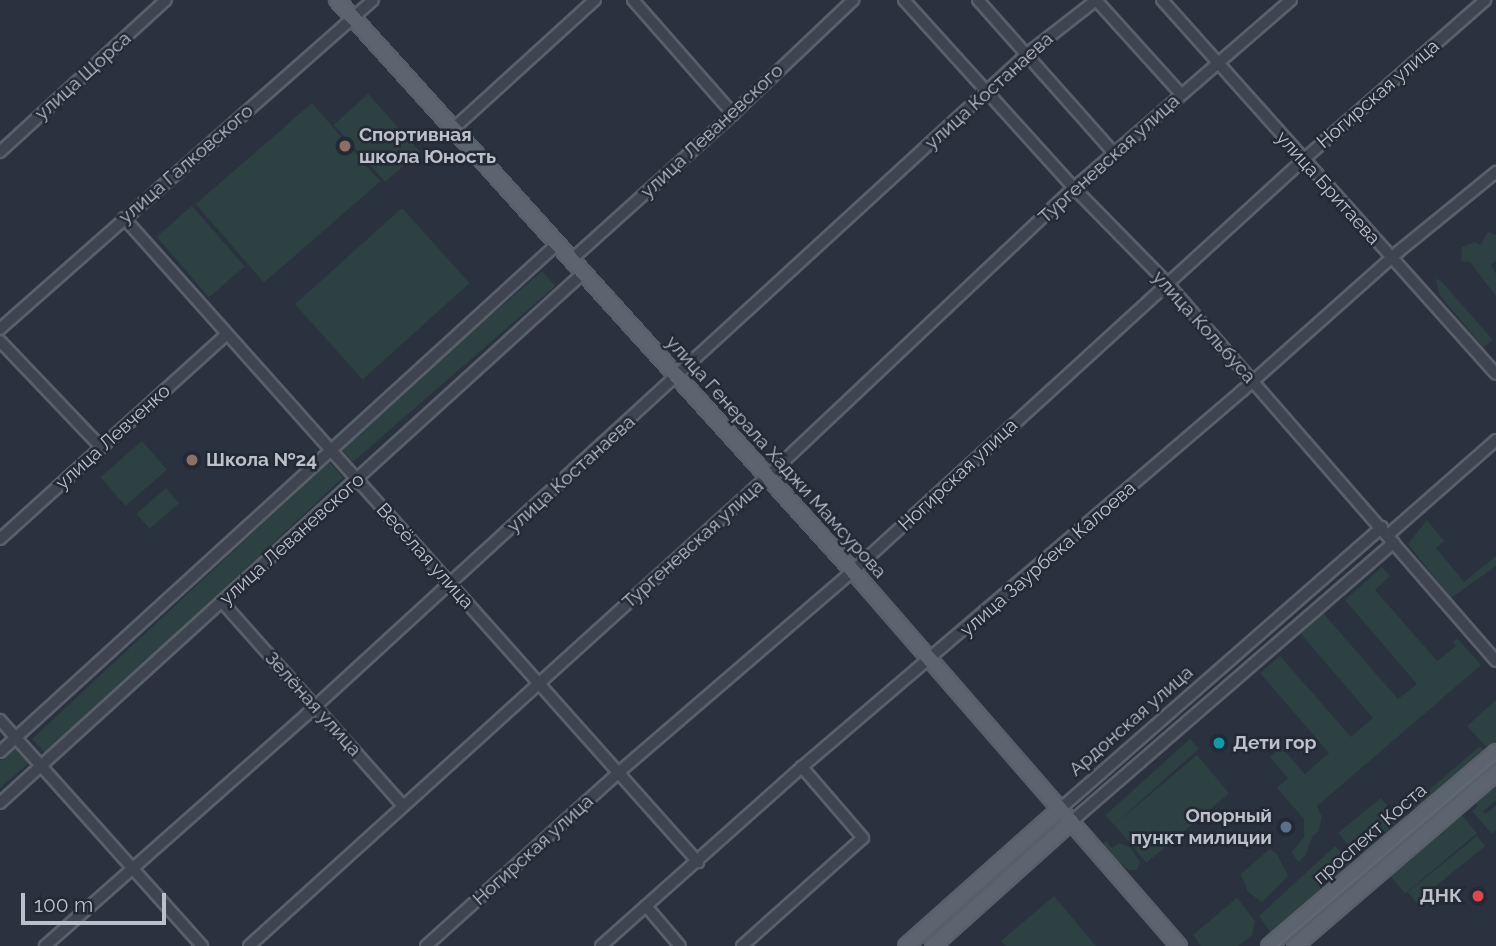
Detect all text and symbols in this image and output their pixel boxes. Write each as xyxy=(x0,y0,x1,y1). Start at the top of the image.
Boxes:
street label: улица Щорса xyxy=(30,27,136,125)
street label: улица Костанаева xyxy=(920,28,1058,154)
street label: Ногирская улица xyxy=(1312,35,1444,153)
street label: улица Леваневского xyxy=(636,59,788,203)
street label: Тургеневская улица xyxy=(1034,90,1184,228)
street label: улица Галковского xyxy=(114,99,258,229)
place label: Спортивная школа Юность xyxy=(359,124,496,168)
street label: улица Бритаева xyxy=(1271,126,1385,250)
marker: Спортивная школа Юность xyxy=(337,138,353,154)
street label: улица Кольбуса xyxy=(1148,266,1260,388)
street label: улица Генерала Хаджи Мамсурова xyxy=(661,331,891,583)
street label: улица Левченко xyxy=(51,380,175,494)
street label: улица Костанаева xyxy=(502,411,640,537)
street label: Ногирская улица xyxy=(894,414,1022,536)
place label: Школа №24 xyxy=(206,449,317,471)
marker: Школа №24 xyxy=(184,452,200,468)
street label: улица Леваневского xyxy=(215,468,369,610)
street label: Тургеневская улица xyxy=(618,475,768,613)
street label: улица Заурбека Калоева xyxy=(956,477,1140,641)
street label: Весёлая улица xyxy=(371,498,479,614)
street label: Зелёная улица xyxy=(260,647,366,761)
street label: Ардонская улица xyxy=(1064,661,1198,781)
place label: Дети гор xyxy=(1233,732,1317,754)
marker: Дети гор xyxy=(1211,735,1227,751)
street label: проспект Коста xyxy=(1309,779,1431,889)
street label: Ногирская улица xyxy=(468,790,598,910)
place label: Опорный пункт милиции xyxy=(1131,805,1272,849)
marker: Опорный пункт милиции xyxy=(1278,819,1294,835)
scale bar xyxy=(24,880,170,924)
place label: ДНК xyxy=(1420,885,1462,907)
marker: ДНК xyxy=(1468,886,1488,906)
text: 100 m xyxy=(34,892,93,917)

